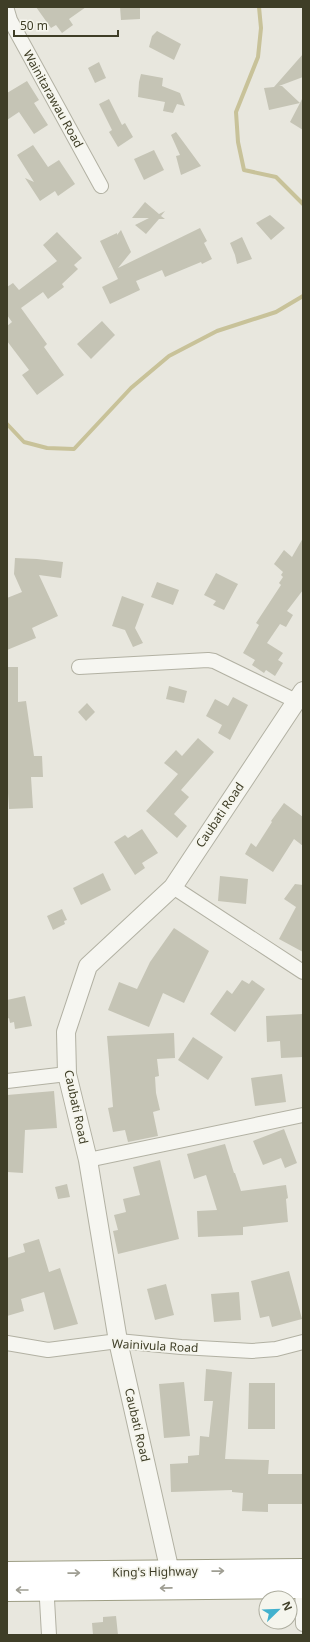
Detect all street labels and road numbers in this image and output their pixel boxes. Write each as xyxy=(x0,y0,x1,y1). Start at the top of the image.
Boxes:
street label: Wainitarawau Road xyxy=(20,47,87,151)
street label: Caubati Road xyxy=(192,779,248,851)
street label: Caubati Road xyxy=(60,1068,93,1145)
street label: Wainivula Road xyxy=(111,1335,199,1356)
street label: Caubati Road xyxy=(121,1386,154,1463)
street label: King's Highway xyxy=(112,1562,199,1581)

